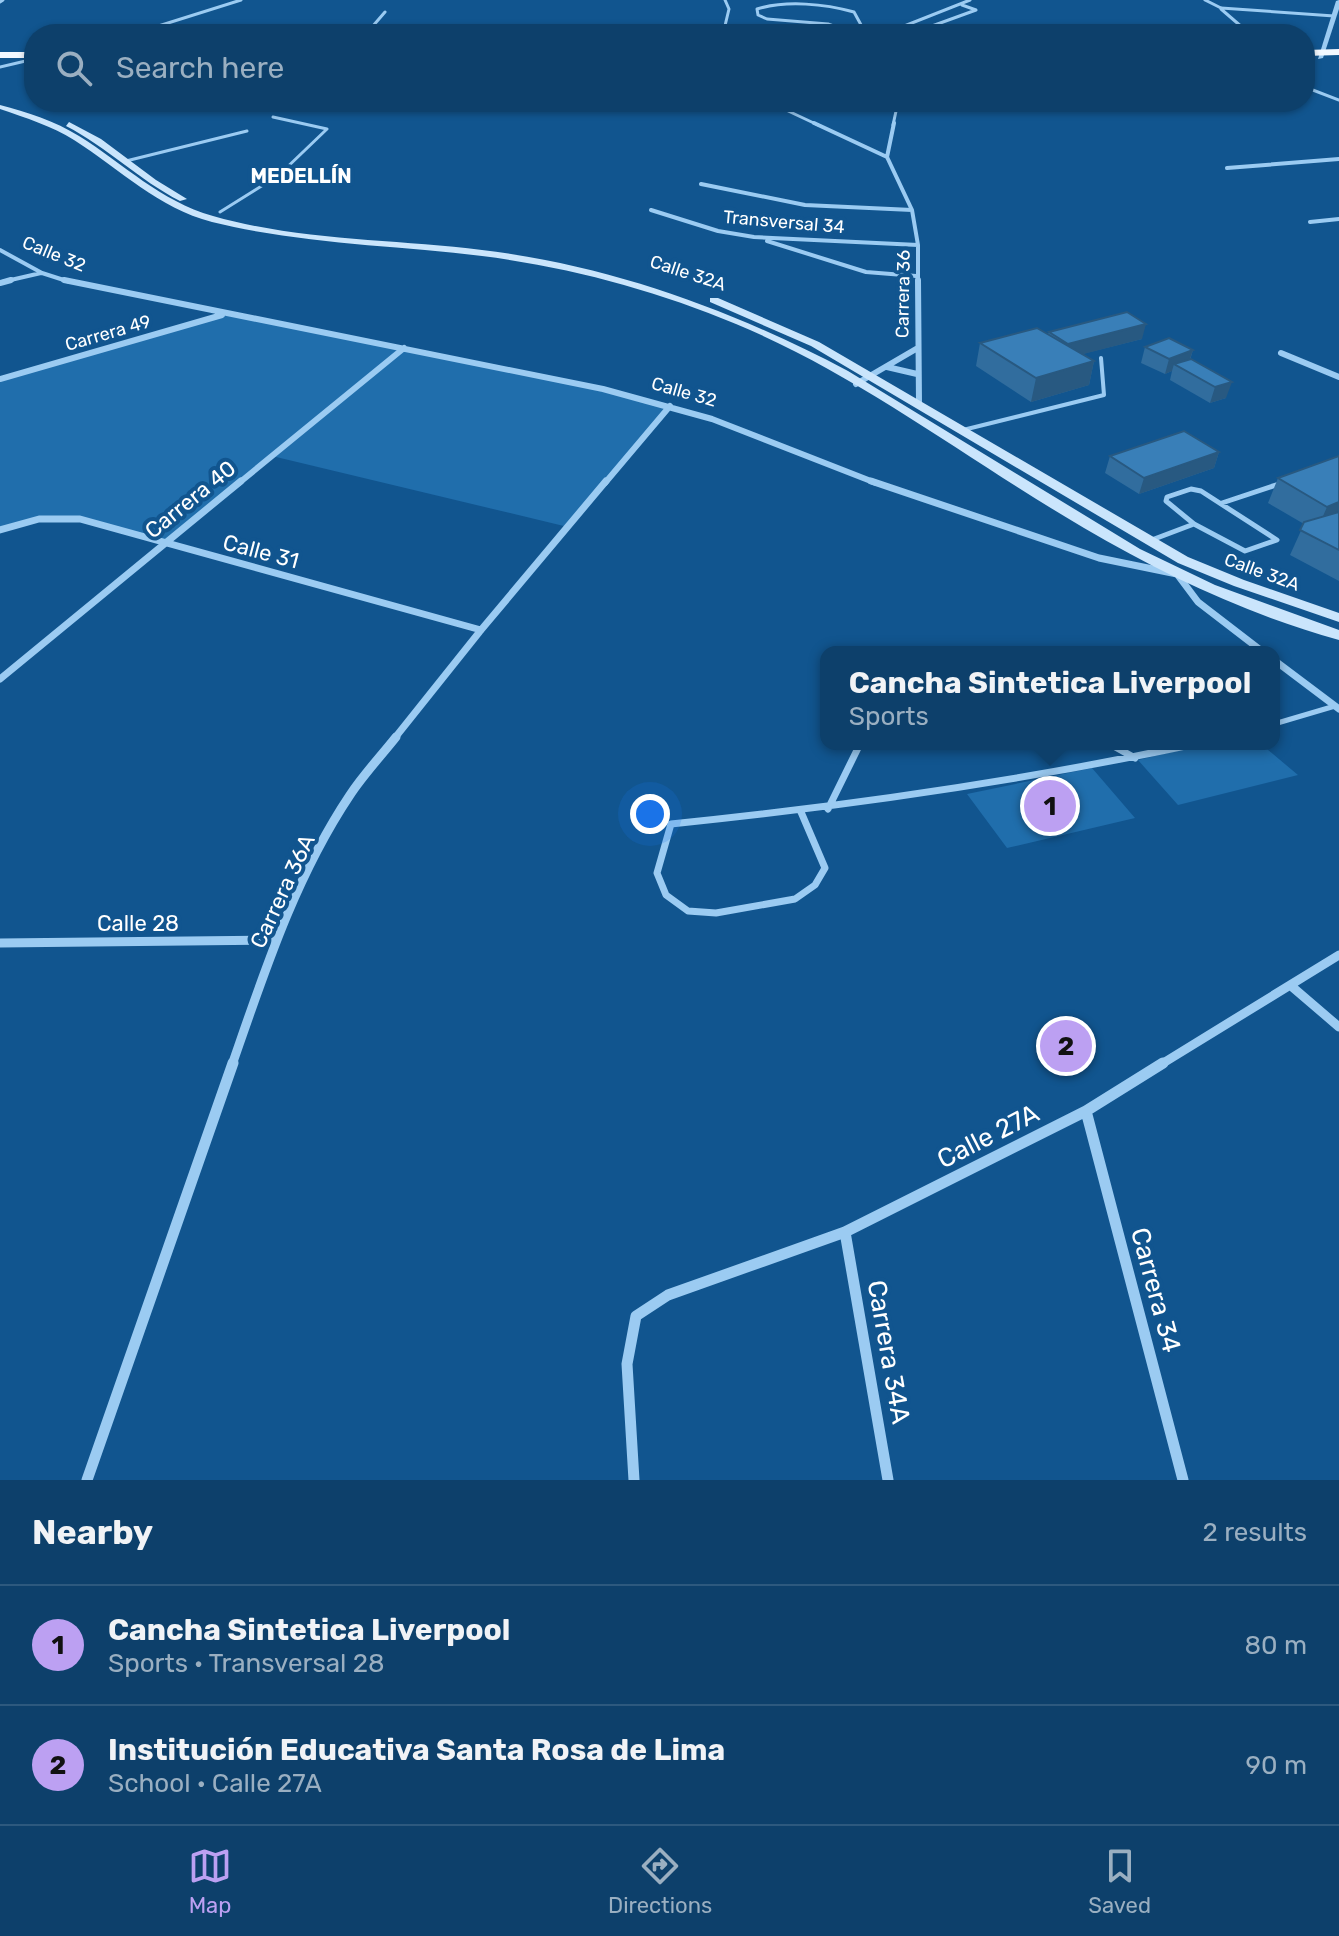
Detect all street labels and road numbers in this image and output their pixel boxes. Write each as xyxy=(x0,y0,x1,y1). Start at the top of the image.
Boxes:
street label: Transversal 34 xyxy=(722,206,846,238)
street label: Calle 32 xyxy=(19,231,89,277)
street label: Calle 32A xyxy=(647,250,729,296)
street label: Carrera 36 xyxy=(891,250,915,338)
street label: Carrera 49 xyxy=(63,310,153,356)
street label: Calle 32 xyxy=(649,372,719,412)
street label: Carrera 40 xyxy=(139,455,241,544)
street label: Calle 31 xyxy=(220,528,302,575)
street label: Calle 32A xyxy=(1221,548,1303,596)
street label: Carrera 36A xyxy=(244,830,321,952)
street label: Calle 28 xyxy=(97,910,179,937)
street label: Calle 27A xyxy=(932,1098,1044,1175)
street label: Carrera 34 xyxy=(1124,1224,1187,1356)
street label: Carrera 34A xyxy=(861,1278,916,1426)

